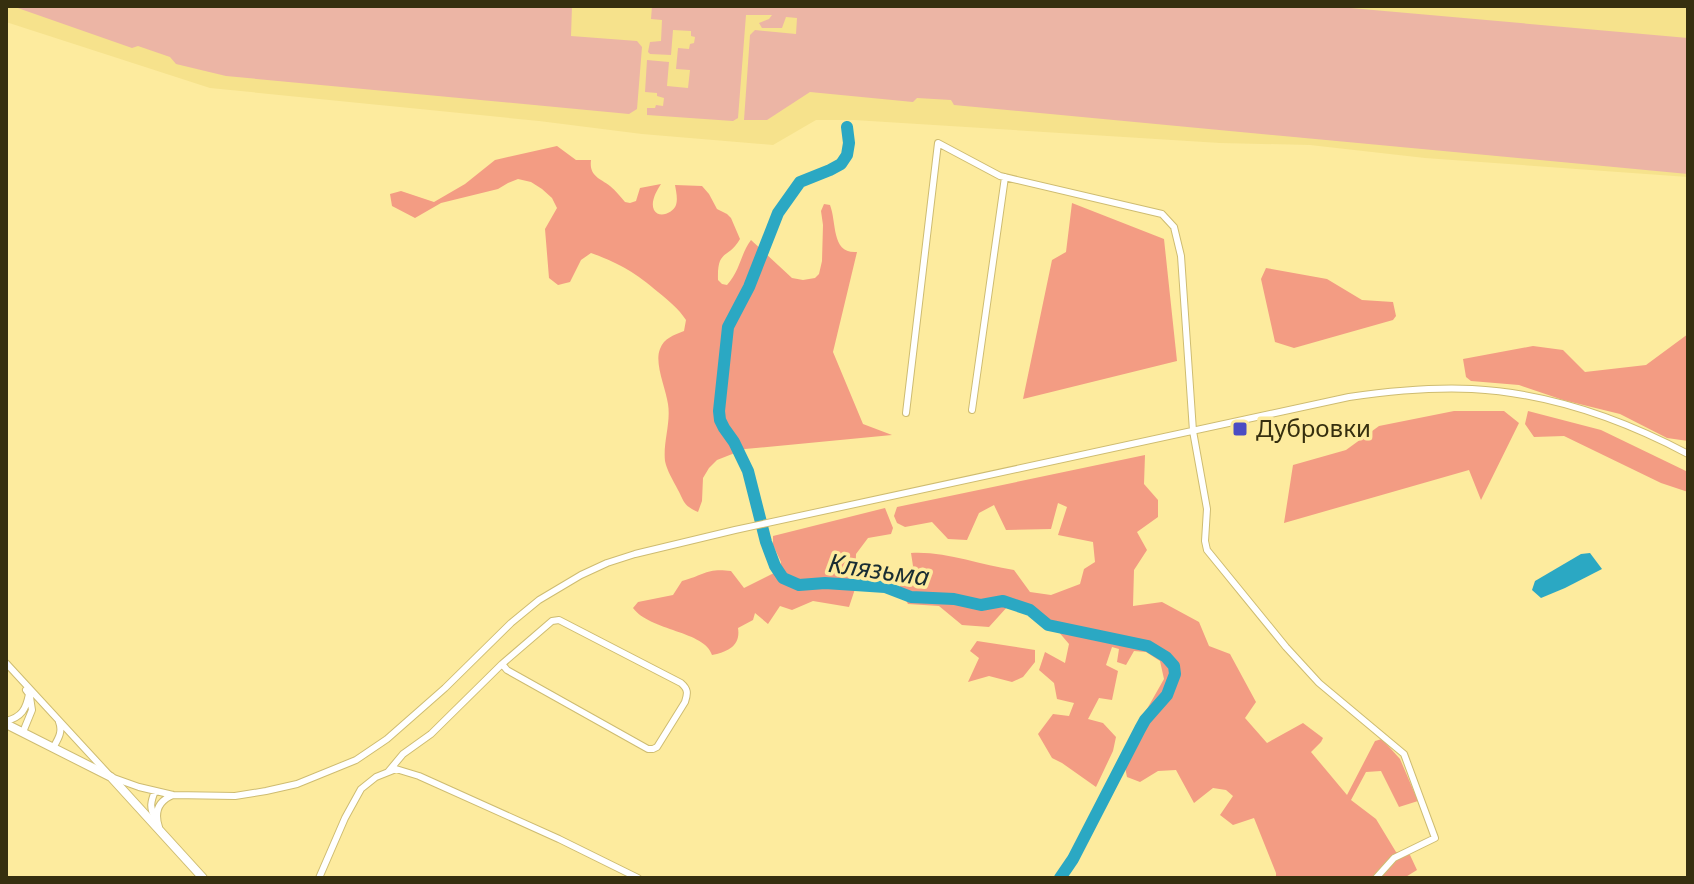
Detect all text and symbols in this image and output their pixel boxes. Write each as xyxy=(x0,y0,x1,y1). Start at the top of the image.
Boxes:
place label: Дубровки xyxy=(1256,411,1371,444)
marker: Дубровки xyxy=(1231,420,1249,438)
water label: Клязьма xyxy=(826,544,932,594)

